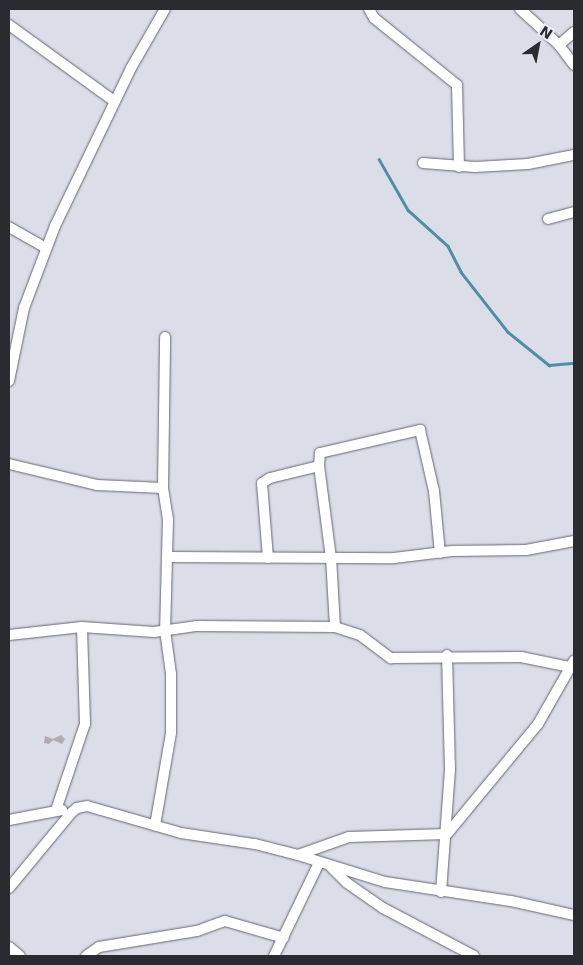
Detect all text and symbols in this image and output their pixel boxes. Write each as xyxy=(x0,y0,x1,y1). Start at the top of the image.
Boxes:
north arrow xyxy=(513,20,563,70)
text: N xyxy=(537,23,555,42)

